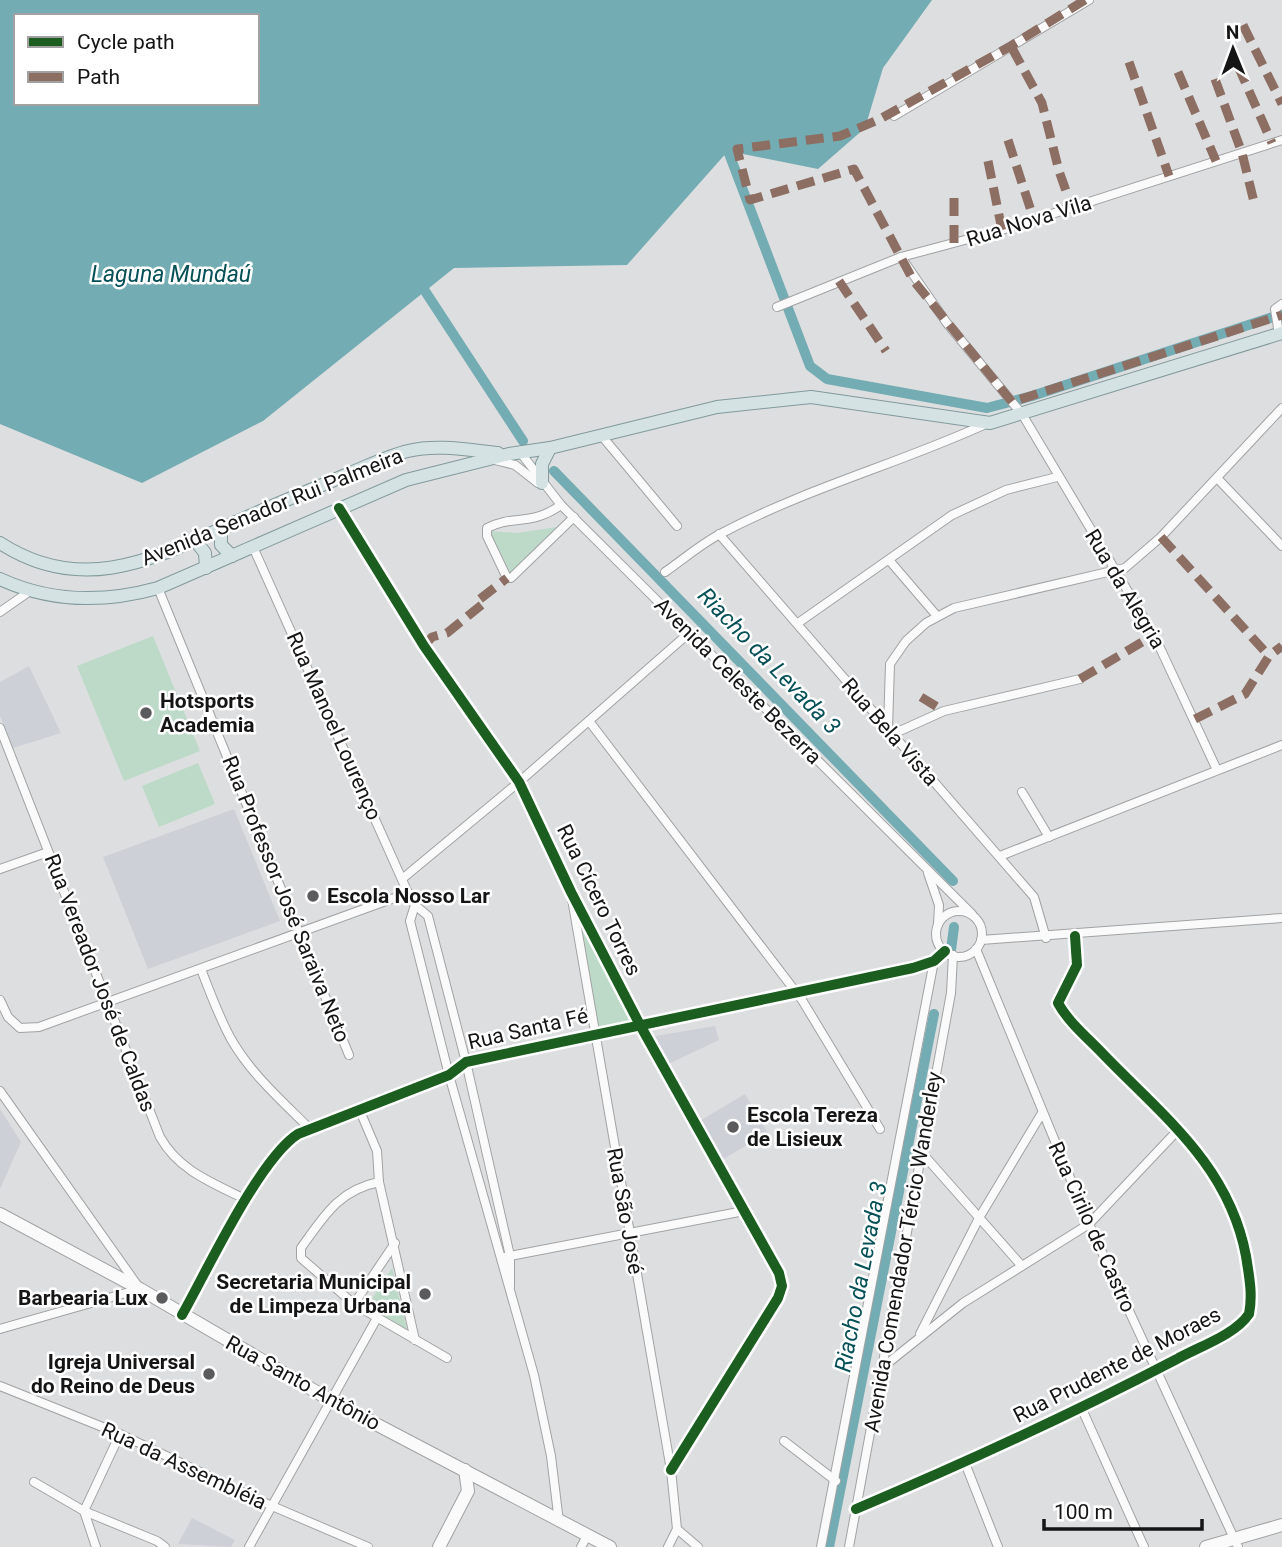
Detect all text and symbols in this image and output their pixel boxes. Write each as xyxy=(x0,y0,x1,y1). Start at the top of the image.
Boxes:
legend xyxy=(14,14,259,105)
north arrow xyxy=(1198,14,1268,84)
text: N xyxy=(1226,21,1240,44)
text: Cycle path xyxy=(77,30,175,54)
text: Path xyxy=(77,65,120,89)
street label: Rua Nova Vila xyxy=(964,191,1094,251)
water label: Laguna Mundaú xyxy=(91,261,251,288)
street label: Avenida Senador Rui Palmeira xyxy=(138,444,406,570)
street label: Rua da Alegria xyxy=(1080,525,1170,653)
water label: Riacho da Levada 3 xyxy=(692,582,846,740)
street label: Avenida Celeste Bezerra xyxy=(650,593,826,769)
street label: Rua Manoel Lourenço xyxy=(282,628,386,824)
street label: Rua Bela Vista xyxy=(837,673,943,791)
place label: Hotsports Academia xyxy=(160,689,255,737)
marker: Hotsports Academia xyxy=(138,705,154,721)
street label: Rua Professor José Saraiva Neto xyxy=(217,752,355,1046)
street label: Rua Cícero Torres xyxy=(552,820,646,980)
street label: Rua Vereador José de Caldas xyxy=(40,851,160,1115)
place label: Escola Nosso Lar xyxy=(327,884,490,908)
marker: Escola Nosso Lar xyxy=(305,888,321,904)
street label: Rua Santa Fé xyxy=(466,1004,590,1054)
street label: Avenida Comendador Tércio Wanderley xyxy=(859,1070,947,1434)
place label: Escola Tereza de Lisieux xyxy=(747,1103,878,1151)
marker: Escola Tereza de Lisieux xyxy=(725,1119,741,1135)
street label: Rua Cirilo de Castro xyxy=(1044,1138,1140,1316)
street label: Rua São José xyxy=(602,1146,648,1276)
water label: Riacho da Levada 3 xyxy=(829,1180,893,1374)
place label: Secretaria Municipal de Limpeza Urbana xyxy=(216,1270,411,1318)
place label: Barbearia Lux xyxy=(18,1286,148,1310)
marker: Secretaria Municipal de Limpeza Urbana xyxy=(417,1286,433,1302)
marker: Barbearia Lux xyxy=(154,1290,170,1306)
street label: Rua Prudente de Moraes xyxy=(1009,1302,1225,1428)
street label: Rua Santo Antônio xyxy=(221,1331,385,1435)
place label: Igreja Universal do Reino de Deus xyxy=(31,1350,195,1398)
marker: Igreja Universal do Reino de Deus xyxy=(201,1366,217,1382)
street label: Rua da Assembléia xyxy=(98,1417,270,1515)
scale bar xyxy=(1044,1488,1202,1532)
text: 100 m xyxy=(1054,1500,1113,1524)

